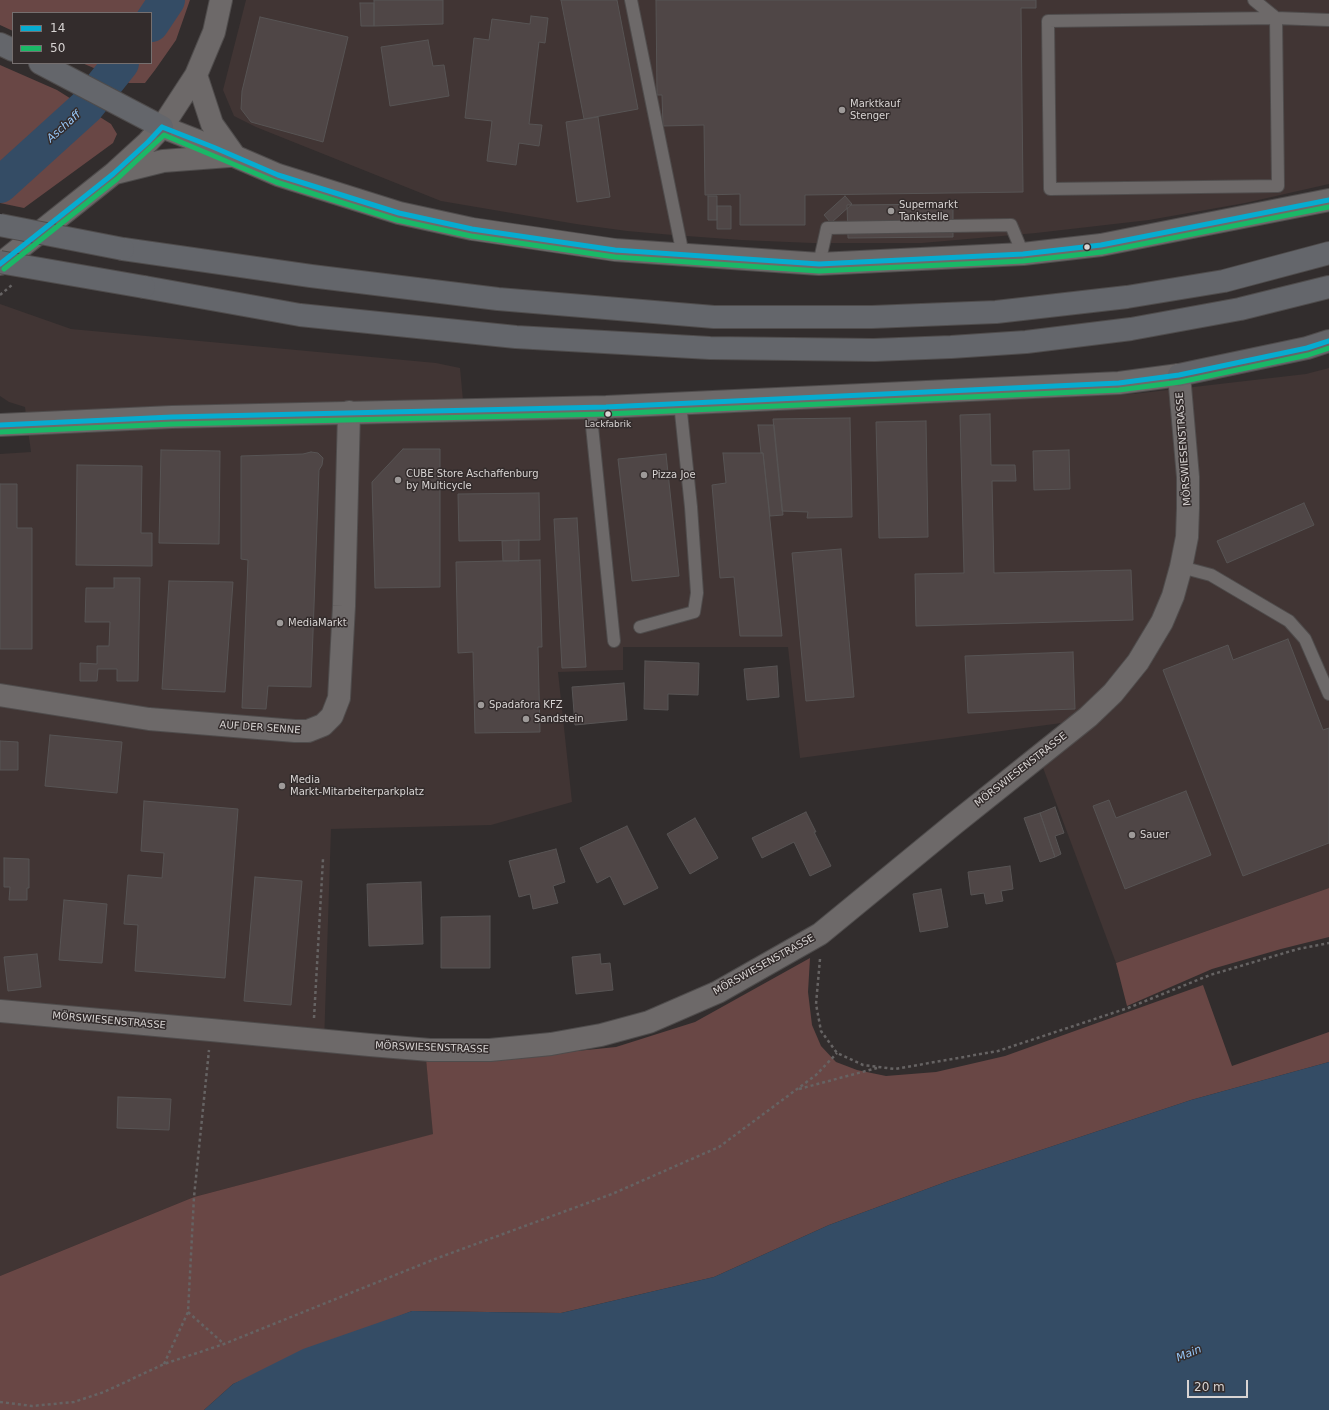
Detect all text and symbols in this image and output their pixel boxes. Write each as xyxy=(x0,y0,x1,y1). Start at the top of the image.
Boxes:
legend xyxy=(12,12,152,64)
text: 14 xyxy=(50,21,65,35)
text: 50 xyxy=(50,41,65,55)
place label: Marktkauf Stenger xyxy=(850,98,900,122)
marker: Marktkauf Stenger xyxy=(837,105,847,115)
water label: Aschaff xyxy=(44,108,84,146)
place label: Supermarkt Tankstelle xyxy=(899,199,958,222)
marker: Supermarkt Tankstelle xyxy=(886,206,896,216)
unlabelled marker xyxy=(1082,242,1092,252)
street label: MÖRSWIESENSTRASSE xyxy=(1174,392,1194,506)
marker: Lackfabrik xyxy=(603,409,613,419)
place label: Lackfabrik xyxy=(585,420,631,430)
place label: CUBE Store Aschaffenburg by Multicycle xyxy=(406,468,539,492)
place label: Pizza Joe xyxy=(652,469,696,481)
marker: Pizza Joe xyxy=(639,470,649,480)
marker: CUBE Store Aschaffenburg by Multicycle xyxy=(393,475,403,485)
place label: MediaMarkt xyxy=(288,617,347,629)
marker: MediaMarkt xyxy=(275,618,285,628)
place label: Spadafora KFZ xyxy=(489,699,563,711)
marker: Spadafora KFZ xyxy=(476,700,486,710)
place label: Sandstein xyxy=(534,713,584,725)
marker: Sandstein xyxy=(521,714,531,724)
street label: AUF DER SENNE xyxy=(219,719,301,737)
street label: MÖRSWIESENSTRASSE xyxy=(972,730,1070,810)
place label: Media Markt-Mitarbeiterparkplatz xyxy=(290,774,424,798)
marker: Media Markt-Mitarbeiterparkplatz xyxy=(277,781,287,791)
place label: Sauer xyxy=(1140,829,1169,841)
marker: Sauer xyxy=(1127,830,1137,840)
street label: MÖRSWIESENSTRASSE xyxy=(711,932,817,998)
street label: MÖRSWIESENSTRASSE xyxy=(52,1010,166,1032)
street label: MÖRSWIESENSTRASSE xyxy=(375,1040,489,1056)
water label: Main xyxy=(1174,1343,1204,1365)
scale bar xyxy=(1189,1372,1250,1398)
text: 20 m xyxy=(1194,1380,1225,1394)

